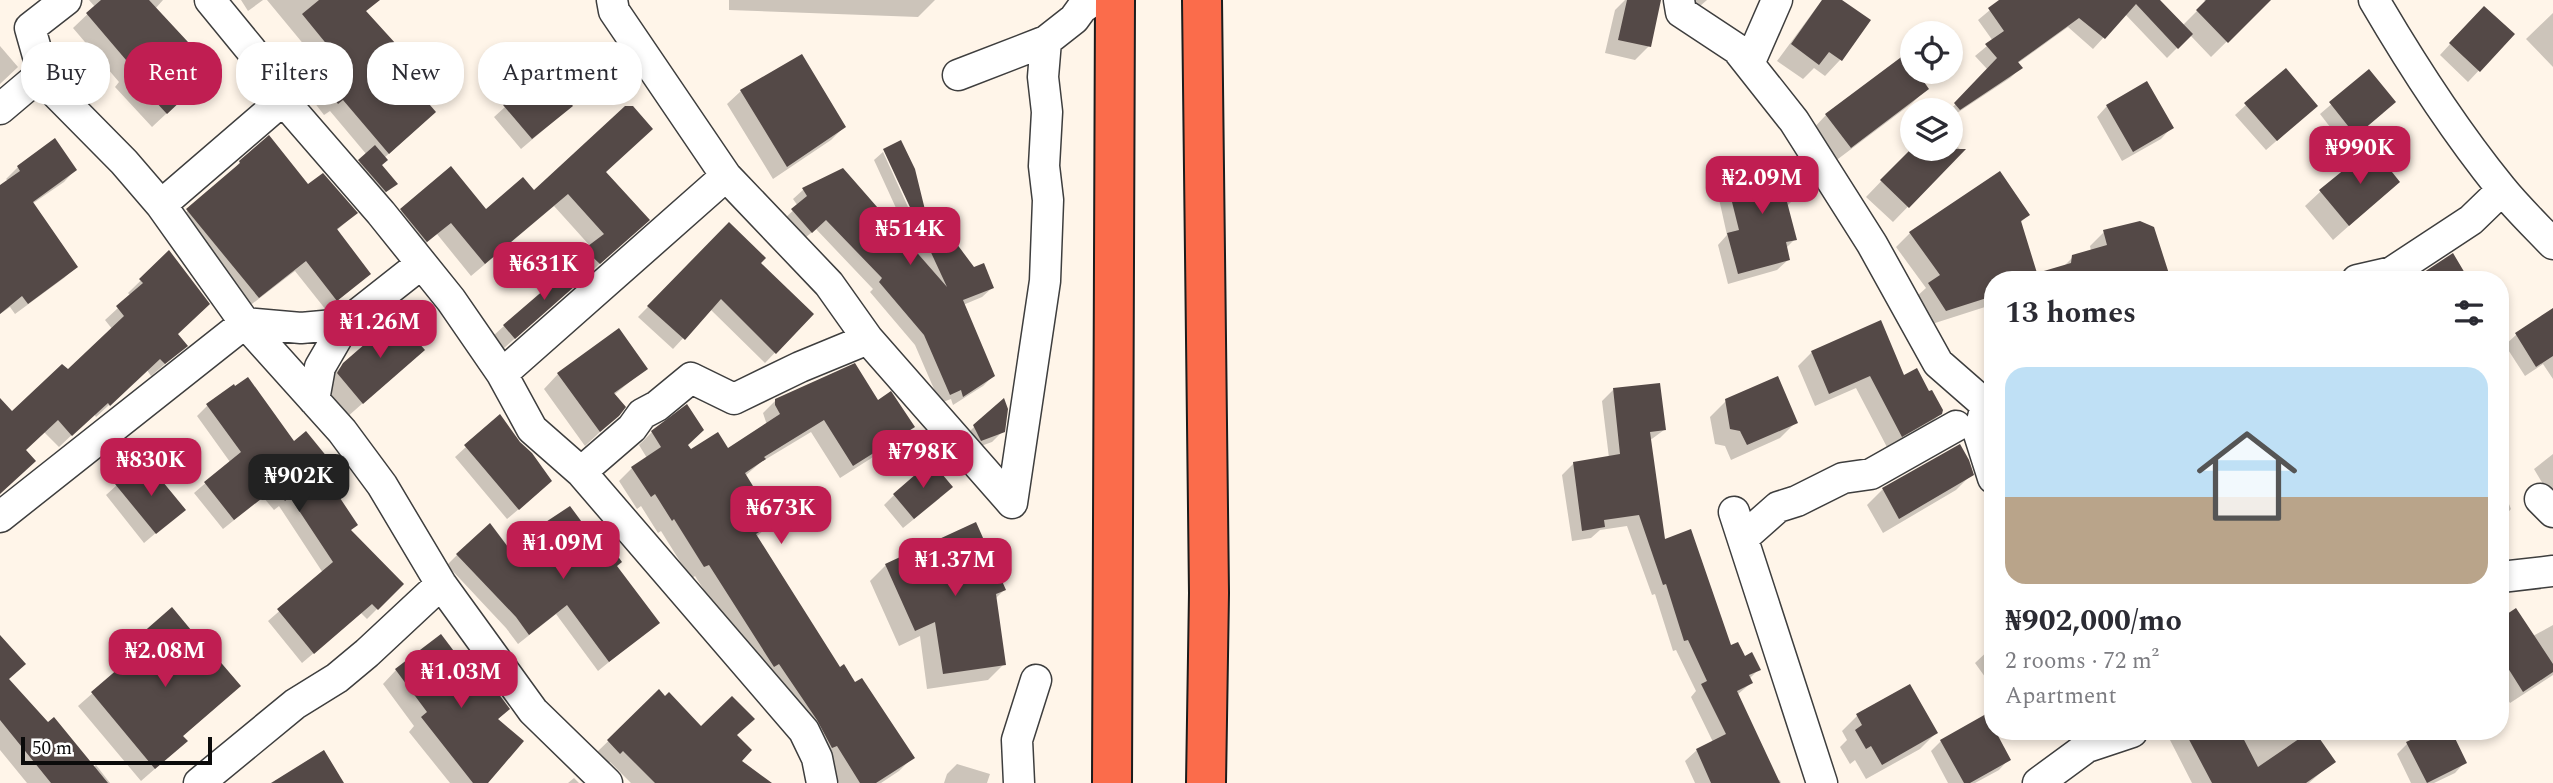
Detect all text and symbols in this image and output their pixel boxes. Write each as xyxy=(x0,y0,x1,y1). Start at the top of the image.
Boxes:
map controls xyxy=(1900,21,1963,161)
button: locate xyxy=(1900,21,1963,84)
chip: Buy xyxy=(21,42,110,105)
chip: Rent xyxy=(124,42,222,105)
chip: Filters xyxy=(236,42,353,105)
chip: New xyxy=(367,42,464,105)
chip: Apartment xyxy=(478,42,642,105)
button: layers xyxy=(1900,98,1963,161)
pin: ₦990K xyxy=(2311,127,2409,186)
text: ₦990K xyxy=(2325,131,2395,166)
pin: ₦2.09M xyxy=(1705,156,1819,216)
text: ₦2.09M xyxy=(1722,161,1802,196)
pin: ₦514K xyxy=(861,208,959,267)
text: ₦514K xyxy=(875,212,945,247)
pin: ₦631K xyxy=(495,243,593,302)
text: ₦631K xyxy=(509,247,579,282)
text: 13 homes xyxy=(2005,290,2136,336)
icon: filters xyxy=(2450,294,2488,332)
pin: ₦1.26M xyxy=(323,300,437,360)
text: ₦1.26M xyxy=(340,305,420,340)
icon: home xyxy=(2184,413,2310,539)
pin: ₦798K xyxy=(874,430,972,490)
text: ₦798K xyxy=(888,435,958,470)
pin: ₦830K xyxy=(102,438,200,498)
text: ₦830K xyxy=(116,443,186,478)
pin: ₦902K xyxy=(250,454,348,514)
text: ₦902K xyxy=(264,459,334,494)
pin: ₦673K xyxy=(732,486,830,546)
text: ₦673K xyxy=(746,491,816,526)
pin: ₦1.09M xyxy=(506,522,620,581)
text: ₦1.09M xyxy=(523,526,603,561)
pin: ₦1.37M xyxy=(898,538,1012,598)
text: ₦1.37M xyxy=(915,543,995,578)
text: ₦902,000/mo xyxy=(2005,598,2182,644)
pin: ₦2.08M xyxy=(108,630,222,689)
text: ₦2.08M xyxy=(125,634,205,669)
text: 2 rooms · 72 m² xyxy=(2005,644,2159,679)
pin: ₦1.03M xyxy=(404,650,518,710)
text: ₦1.03M xyxy=(421,655,501,690)
text: Apartment xyxy=(2005,679,2117,714)
scale bar xyxy=(21,734,212,766)
text: 50 m xyxy=(32,734,72,763)

